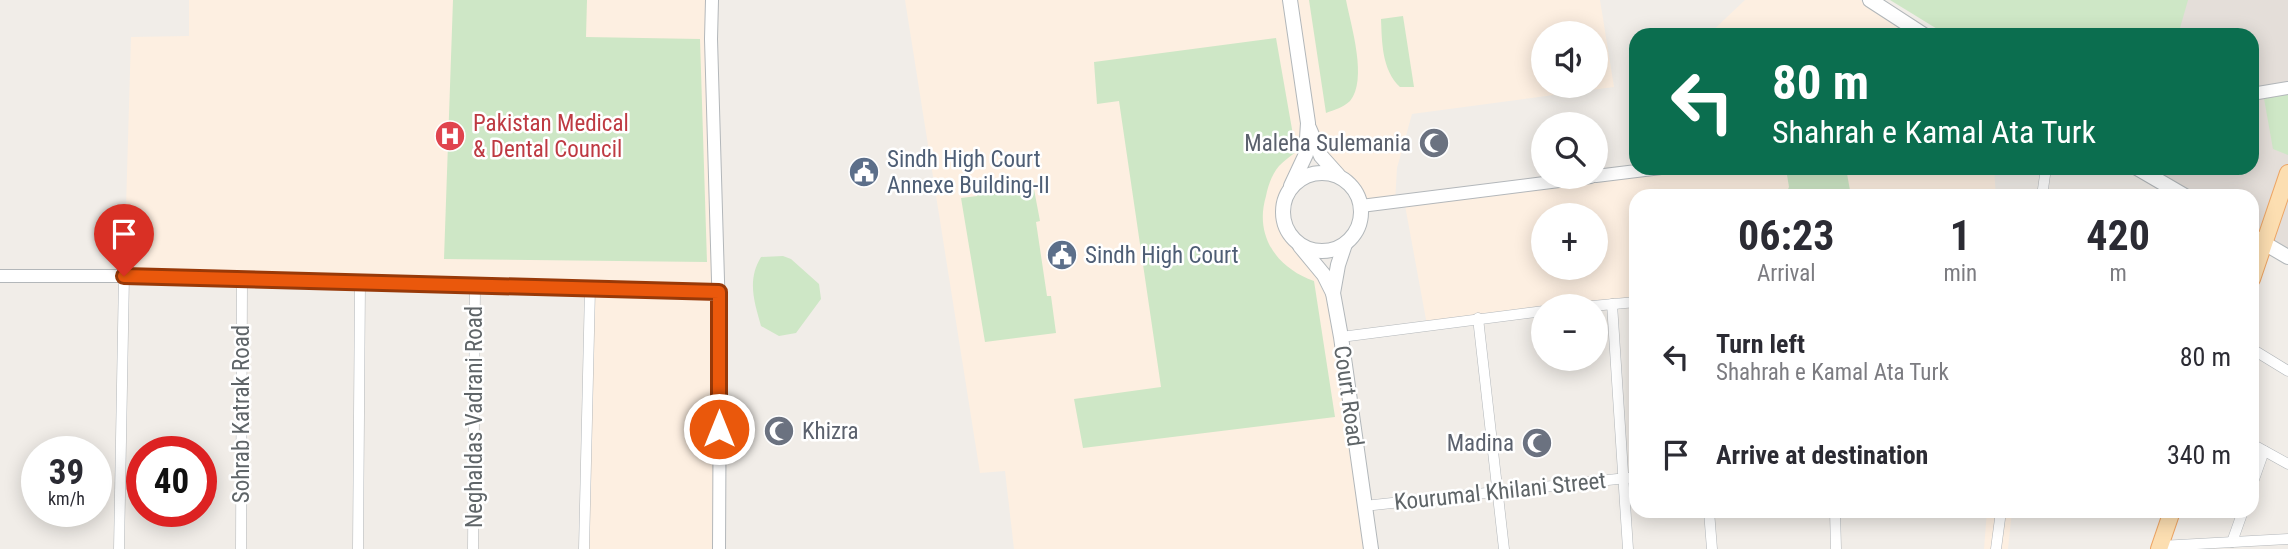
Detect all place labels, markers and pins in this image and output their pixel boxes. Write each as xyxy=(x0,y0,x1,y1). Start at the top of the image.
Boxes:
place label: Pakistan Medical & Dental Council xyxy=(473,110,629,163)
hospital icon: Pakistan Medical & Dental Council xyxy=(433,119,467,153)
mosque icon: Maleha Sulemania xyxy=(1417,126,1451,160)
place label: Maleha Sulemania xyxy=(1244,130,1411,157)
place label: Sindh High Court Annexe Building-II xyxy=(887,146,1050,199)
public building icon: Sindh High Court Annexe Building-II xyxy=(847,155,881,189)
pin xyxy=(94,204,154,276)
public building icon: Sindh High Court xyxy=(1045,238,1079,272)
place label: Sindh High Court xyxy=(1085,242,1239,269)
mosque icon: Khizra xyxy=(762,414,796,448)
place label: Khizra xyxy=(802,418,859,445)
mosque icon: Madina xyxy=(1520,426,1554,460)
place label: Madina xyxy=(1447,430,1514,457)

